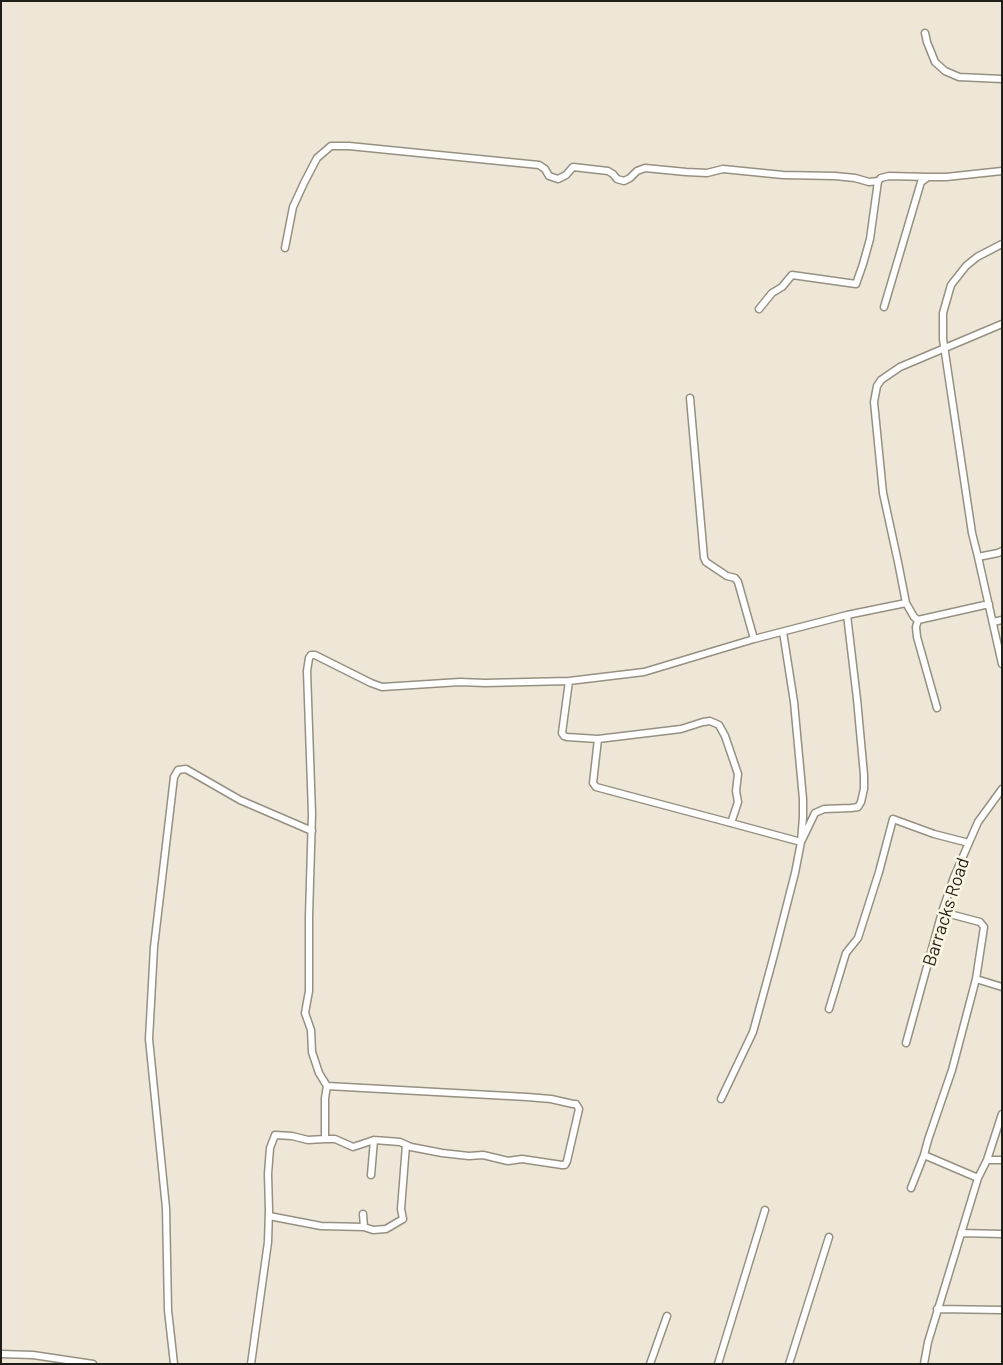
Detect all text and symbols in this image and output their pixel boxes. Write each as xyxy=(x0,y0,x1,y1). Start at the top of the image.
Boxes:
street label: Barracks Road xyxy=(918,855,974,969)

